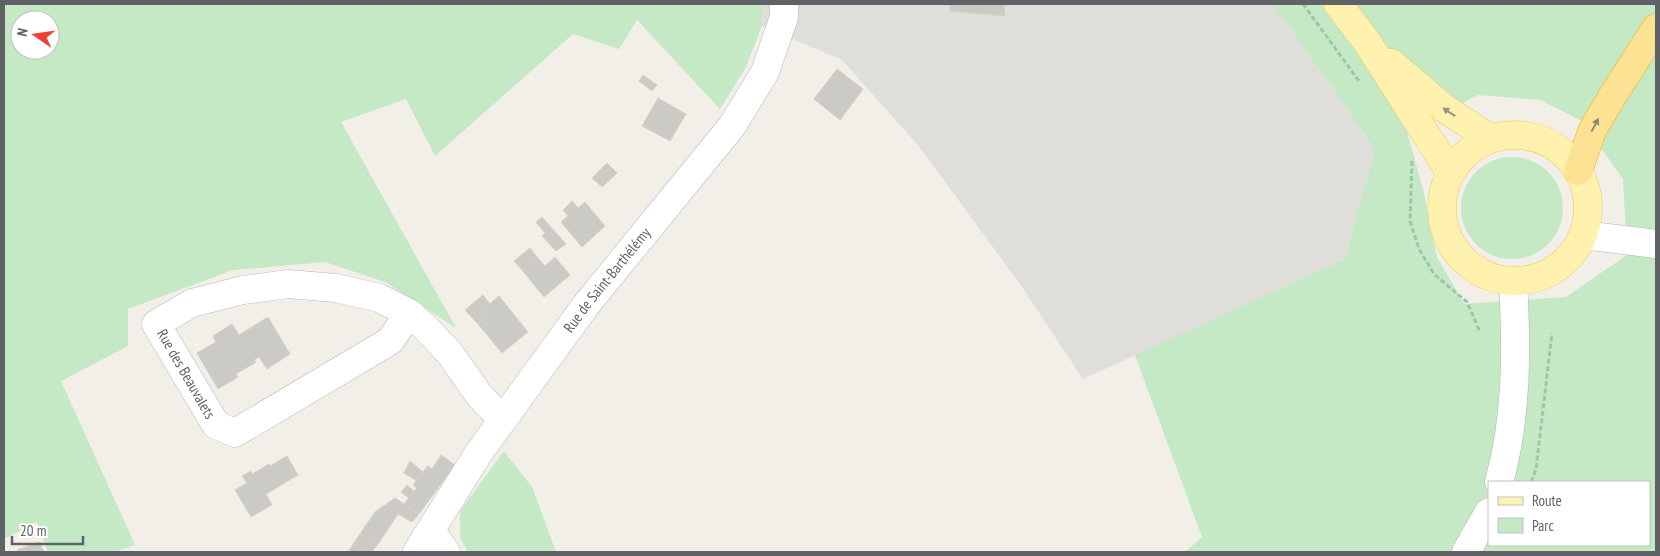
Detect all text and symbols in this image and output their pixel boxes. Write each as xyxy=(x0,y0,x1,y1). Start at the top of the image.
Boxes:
north arrow xyxy=(10,10,60,60)
text: N xyxy=(13,26,32,38)
one-way arrow xyxy=(1442,107,1456,116)
one-way arrow xyxy=(1591,119,1600,132)
street label: Rue de Saint-Barthélémy xyxy=(559,223,655,336)
street label: Rue des Beauvalets xyxy=(153,325,220,422)
legend xyxy=(1488,481,1650,546)
text: Route xyxy=(1532,491,1562,510)
scale bar xyxy=(12,514,84,546)
text: Parc xyxy=(1532,516,1554,535)
text: 20 m xyxy=(20,521,46,540)

